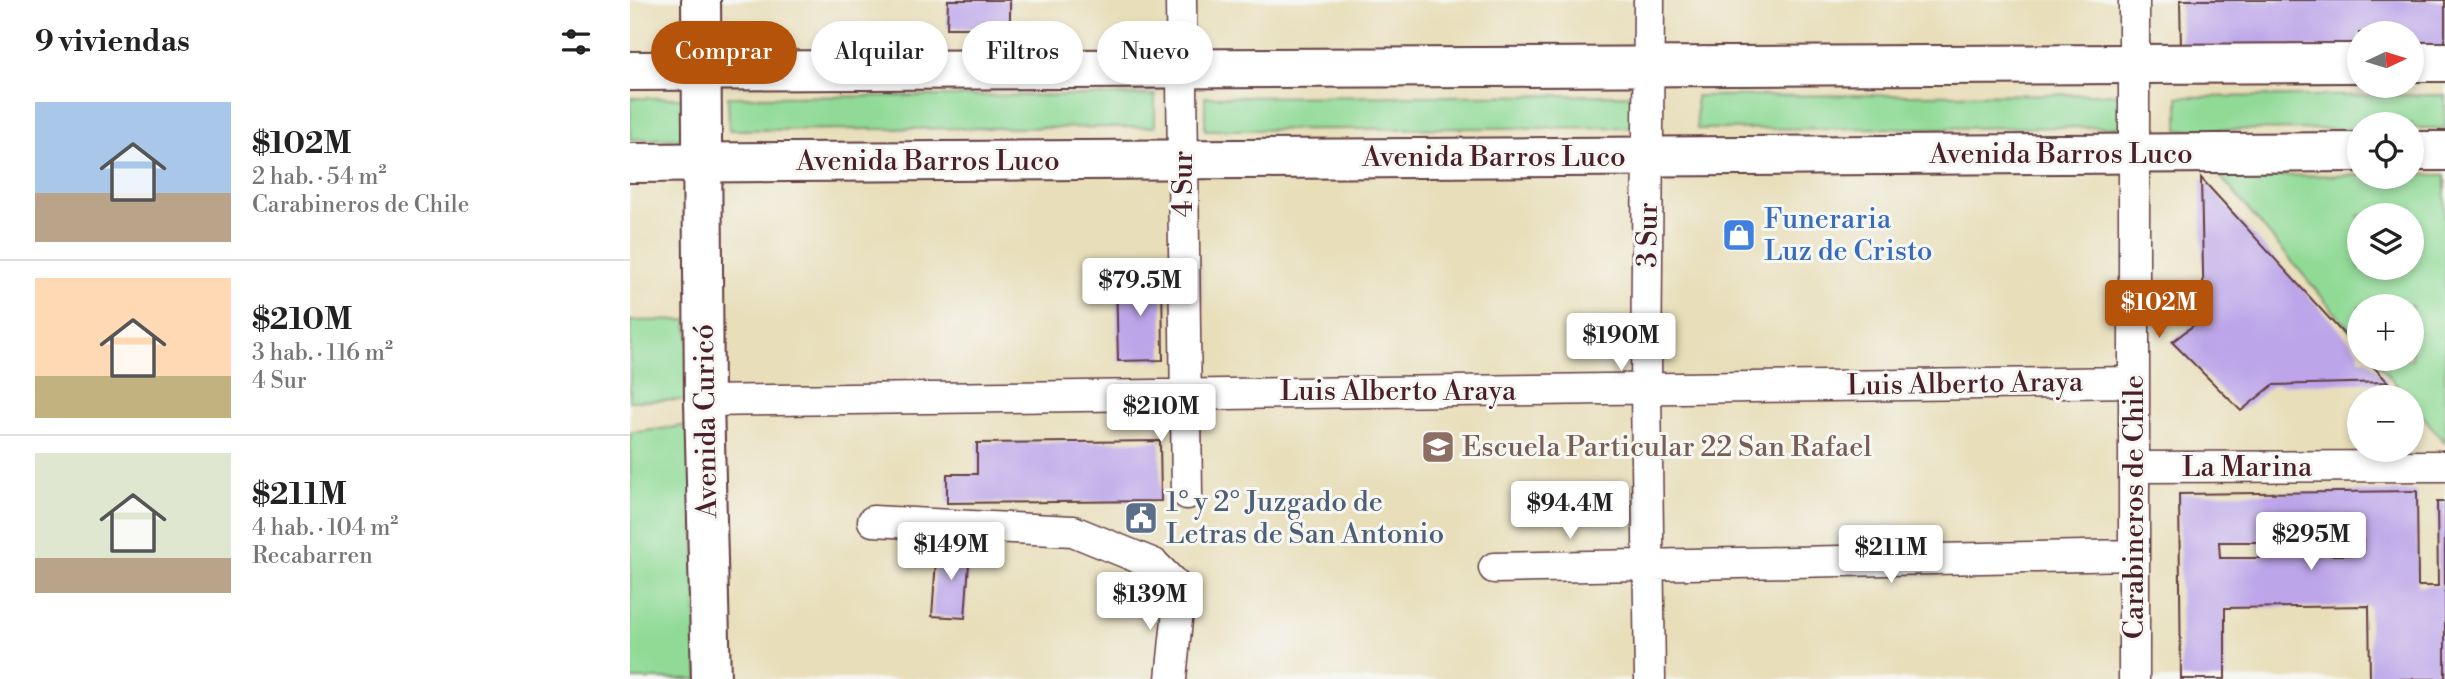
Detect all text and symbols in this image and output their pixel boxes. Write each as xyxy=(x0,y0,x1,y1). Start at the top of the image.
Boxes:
chip: Comprar xyxy=(651,21,797,84)
chip: Alquilar xyxy=(811,21,948,84)
chip: Filtros xyxy=(962,21,1083,84)
chip: Nuevo xyxy=(1097,21,1213,84)
north arrow xyxy=(2347,21,2424,98)
map controls xyxy=(2347,21,2424,462)
text: 9 viviendas xyxy=(35,23,190,61)
icon: filters xyxy=(557,23,595,61)
button: locate xyxy=(2347,112,2424,189)
text: $102M xyxy=(252,125,351,163)
icon: home xyxy=(91,130,175,214)
street label: Avenida Barros Luco xyxy=(1928,137,2193,172)
street label: Avenida Barros Luco xyxy=(1361,140,1626,175)
street label: Avenida Barros Luco xyxy=(795,144,1060,179)
street label: 4 Sur xyxy=(1166,151,1201,217)
text: 2 hab. · 54 m² xyxy=(252,163,387,191)
text: Carabineros de Chile xyxy=(252,191,469,219)
street label: 3 Sur xyxy=(1630,202,1666,268)
place label: Funeraria Luz de Cristo xyxy=(1764,202,1932,269)
button: layers xyxy=(2347,203,2424,280)
shop icon: Funeraria Luz de Cristo xyxy=(1720,216,1758,254)
pin: $79.5M xyxy=(1083,258,1197,318)
text: $79.5M xyxy=(1098,267,1182,295)
pin: $102M xyxy=(2110,280,2208,340)
text: $102M xyxy=(2121,289,2197,317)
button: + xyxy=(2347,294,2424,371)
text: $210M xyxy=(252,301,352,339)
icon: home xyxy=(91,306,175,390)
pin: $190M xyxy=(1572,314,1670,373)
text: $190M xyxy=(1583,322,1659,350)
street label: Avenida Curicó xyxy=(687,324,725,519)
text: 3 hab. · 116 m² xyxy=(252,339,393,367)
street label: Luis Alberto Araya xyxy=(1847,364,2084,404)
text: 4 Sur xyxy=(252,367,307,395)
street label: Luis Alberto Araya xyxy=(1280,374,1517,409)
street label: Carabineros de Chile xyxy=(2117,375,2152,639)
pin: $210M xyxy=(1112,384,1210,444)
button: − xyxy=(2347,385,2424,462)
text: $210M xyxy=(1123,393,1199,421)
school or university icon: Escuela Particular 22 San Rafael xyxy=(1419,428,1457,466)
place label: Escuela Particular 22 San Rafael xyxy=(1462,430,1872,465)
street label: La Marina xyxy=(2182,450,2313,485)
text: $211M xyxy=(252,476,347,514)
icon: home xyxy=(91,481,175,565)
pin: $94.4M xyxy=(1513,482,1627,541)
place label: 1° y 2° Juzgado de Letras de San Antonio xyxy=(1166,485,1444,552)
text: $94.4M xyxy=(1527,490,1613,518)
public building icon: 1° y 2° Juzgado de Letras de San Antonio xyxy=(1122,499,1160,537)
pin: $295M xyxy=(2262,512,2360,572)
text: 4 hab. · 104 m² xyxy=(252,514,398,542)
text: $295M xyxy=(2272,521,2350,549)
pin: $149M xyxy=(902,522,1000,582)
pin: $211M xyxy=(1842,526,1940,585)
text: $149M xyxy=(914,531,988,559)
text: $211M xyxy=(1855,534,1927,562)
text: Recabarren xyxy=(252,542,373,570)
pin: $139M xyxy=(1101,572,1199,632)
text: $139M xyxy=(1113,581,1187,609)

